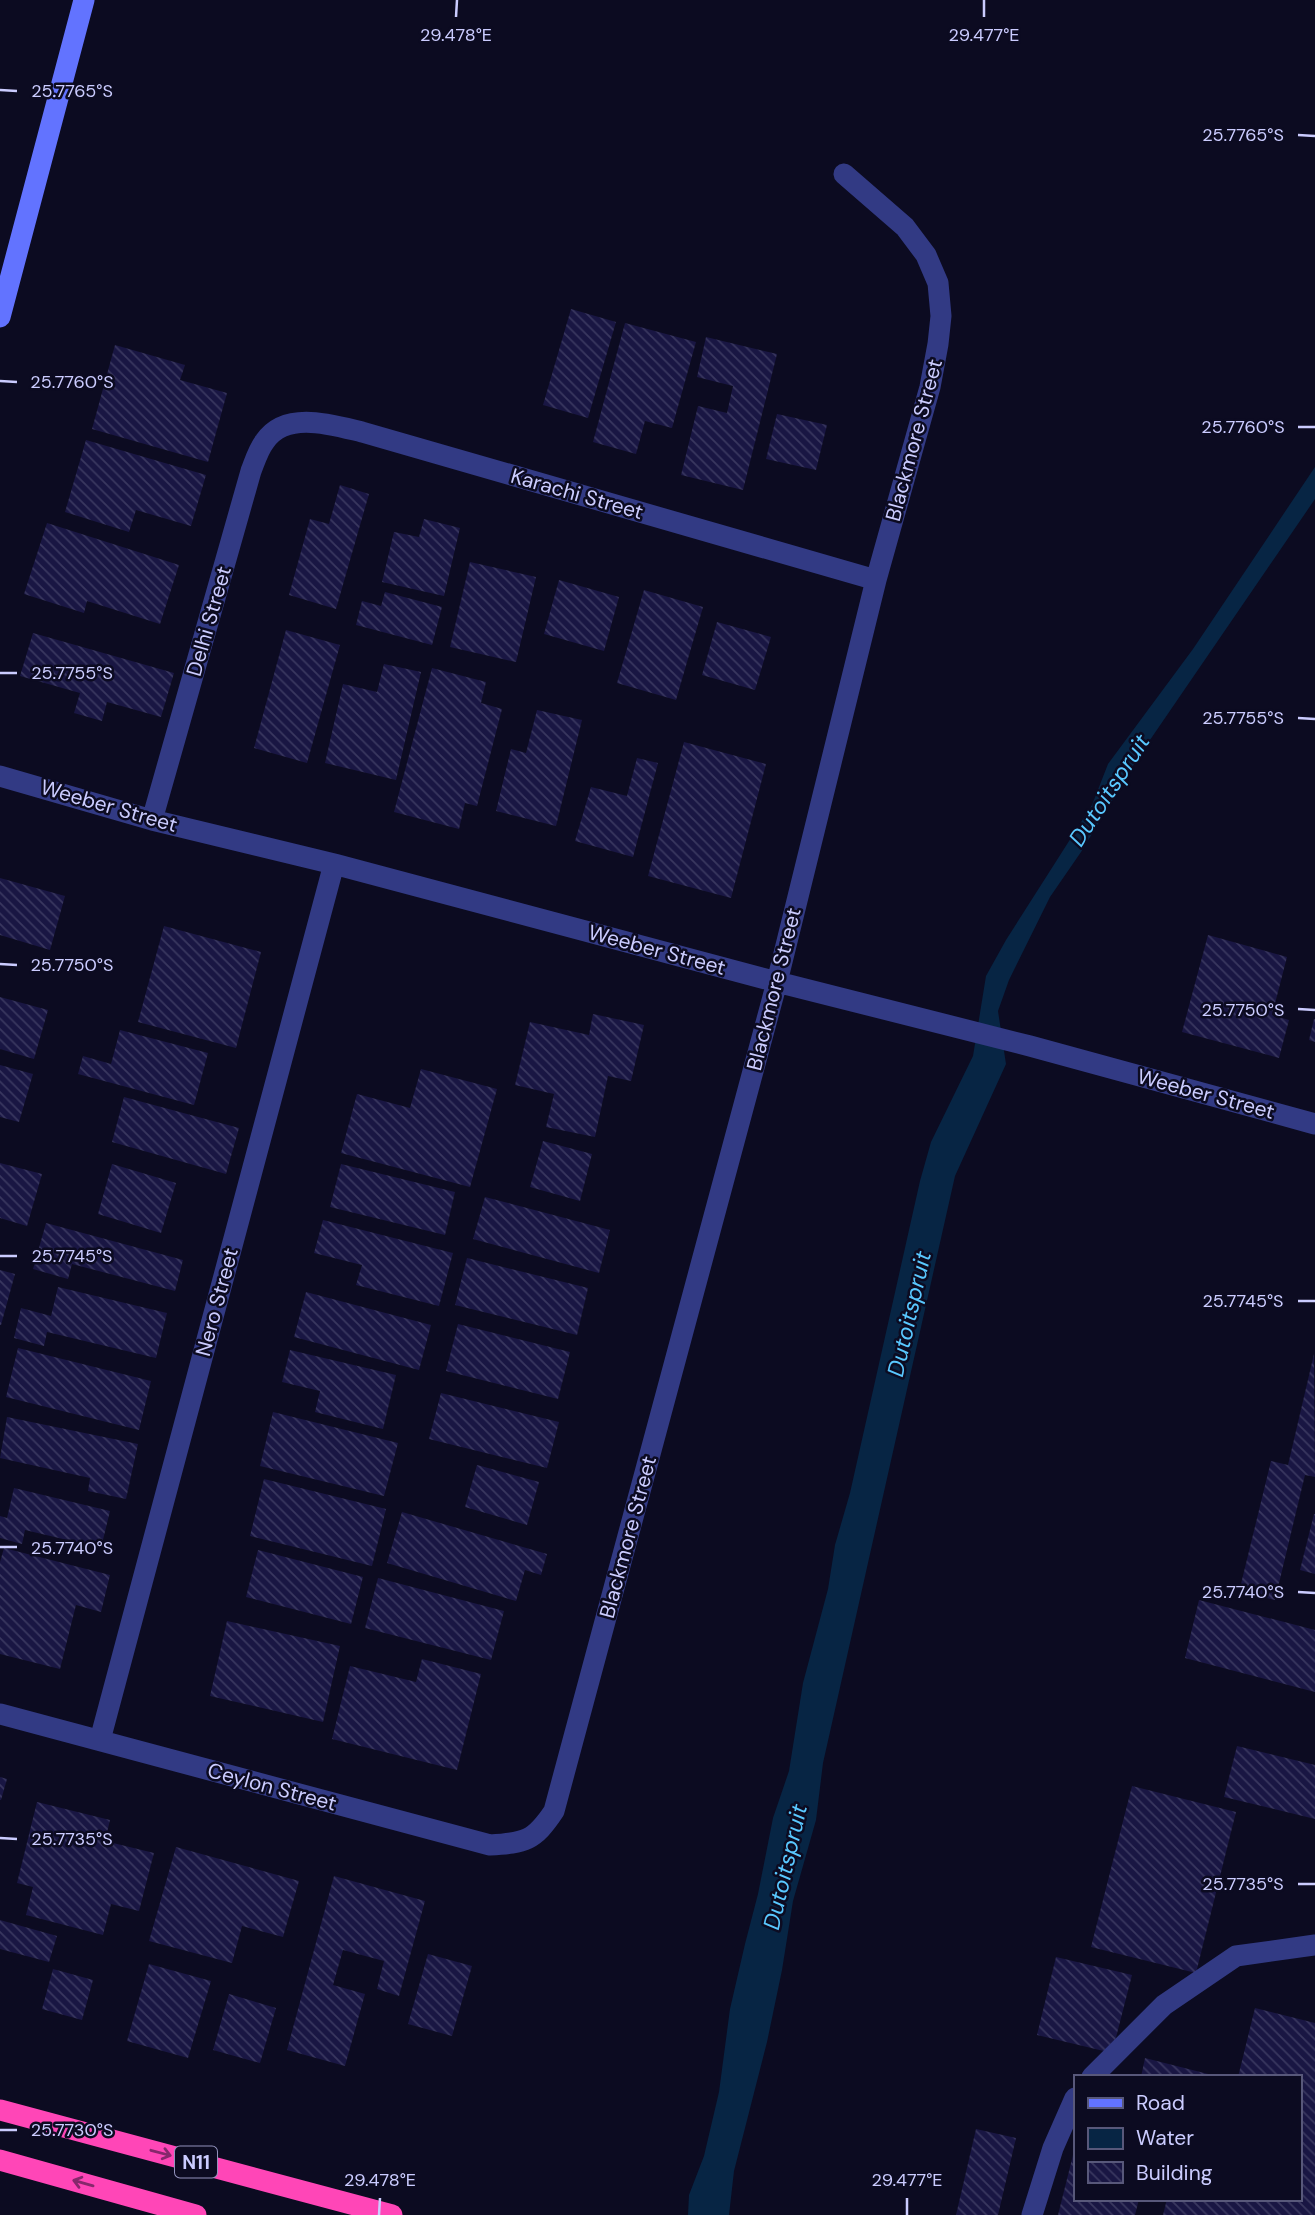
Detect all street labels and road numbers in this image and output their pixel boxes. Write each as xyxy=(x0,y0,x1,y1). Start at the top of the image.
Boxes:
street label: Blackmore Street xyxy=(879,356,949,524)
street label: Karachi Street xyxy=(507,462,647,526)
street label: Delhi Street xyxy=(180,563,238,679)
street label: Weeber Street xyxy=(37,773,181,839)
street label: Blackmore Street xyxy=(740,905,808,1073)
street label: Weeber Street xyxy=(585,918,729,982)
street label: Weeber Street xyxy=(1134,1062,1278,1126)
street label: Nero Street xyxy=(189,1245,245,1359)
street label: Blackmore Street xyxy=(593,1453,663,1621)
street label: Ceylon Street xyxy=(204,1756,340,1818)
road number: N11 xyxy=(175,2146,217,2178)

